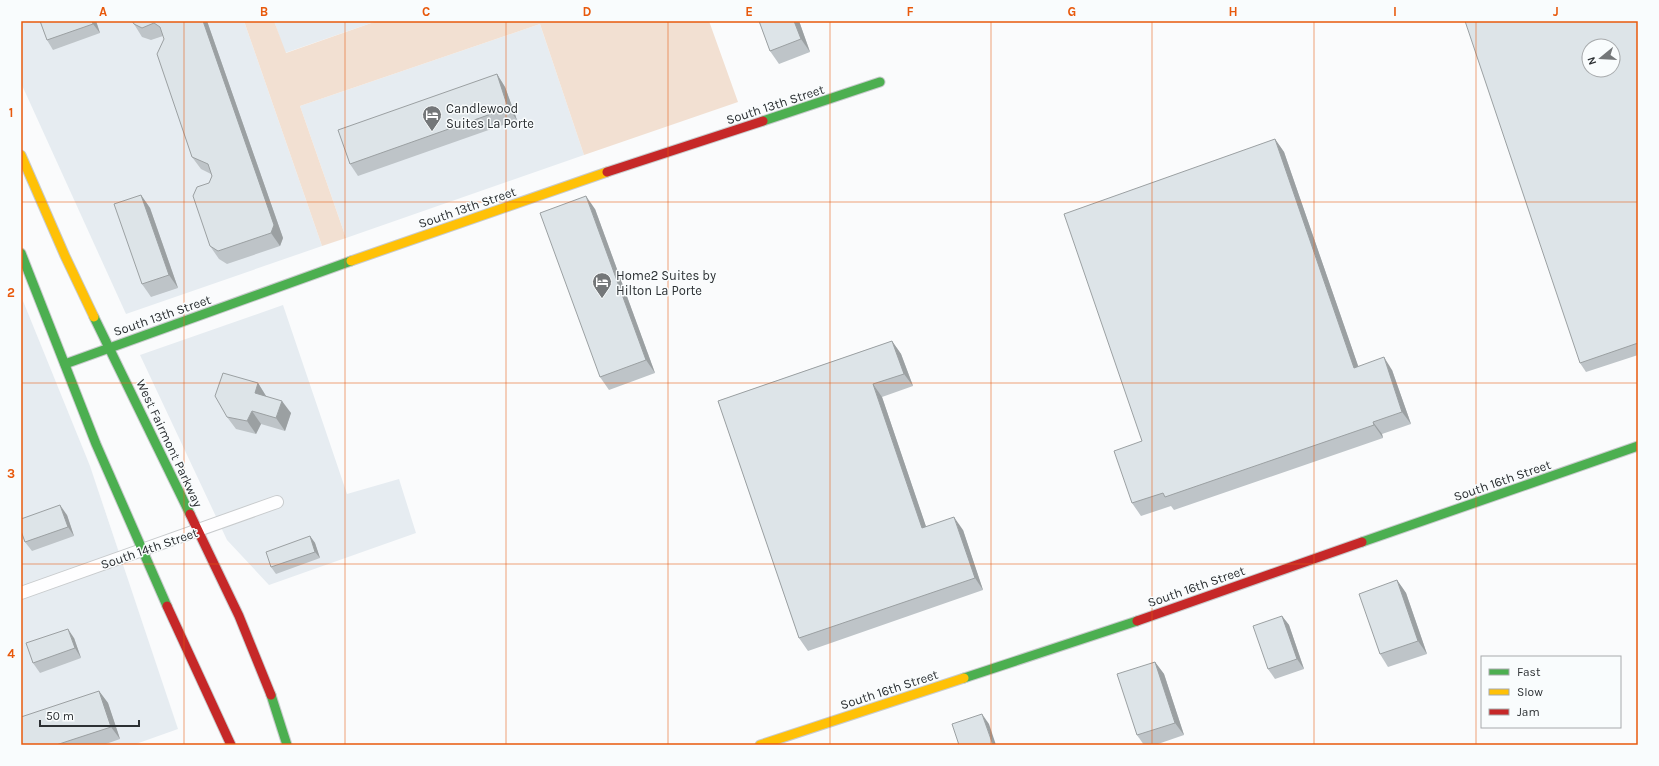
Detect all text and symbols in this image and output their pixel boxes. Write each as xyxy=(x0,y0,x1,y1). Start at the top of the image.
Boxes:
text: A xyxy=(99,4,107,19)
text: B xyxy=(260,4,268,19)
text: C xyxy=(422,4,430,19)
text: D xyxy=(583,4,592,19)
text: E xyxy=(745,4,753,19)
text: F xyxy=(906,4,914,19)
text: G xyxy=(1068,4,1076,19)
text: H xyxy=(1228,4,1238,19)
text: I xyxy=(1393,4,1397,19)
text: J xyxy=(1553,4,1559,19)
north arrow xyxy=(1581,38,1621,78)
text: N xyxy=(1585,55,1599,67)
street label: South 13th Street xyxy=(724,82,826,127)
place label: Candlewood Suites La Porte xyxy=(446,101,534,131)
hotel icon: Candlewood Suites La Porte xyxy=(421,104,443,132)
text: 1 xyxy=(9,105,13,120)
street label: South 13th Street xyxy=(416,184,518,231)
place label: Home2 Suites by Hilton La Porte xyxy=(616,268,716,298)
hotel icon: Home2 Suites by Hilton La Porte xyxy=(591,271,613,299)
text: 2 xyxy=(7,285,15,300)
street label: South 13th Street xyxy=(111,292,213,339)
street label: West Fairmont Parkway xyxy=(133,377,206,509)
street label: South 16th Street xyxy=(1452,457,1553,504)
text: 3 xyxy=(7,466,15,481)
street label: South 14th Street xyxy=(99,525,200,572)
street label: South 16th Street xyxy=(1146,563,1247,610)
text: 4 xyxy=(7,646,15,661)
legend xyxy=(1481,656,1621,728)
text: Fast xyxy=(1517,665,1541,679)
street label: South 16th Street xyxy=(838,667,940,712)
text: Slow xyxy=(1517,685,1543,699)
scale bar xyxy=(40,702,139,728)
text: Jam xyxy=(1517,705,1540,719)
text: 50 m xyxy=(46,709,74,723)

